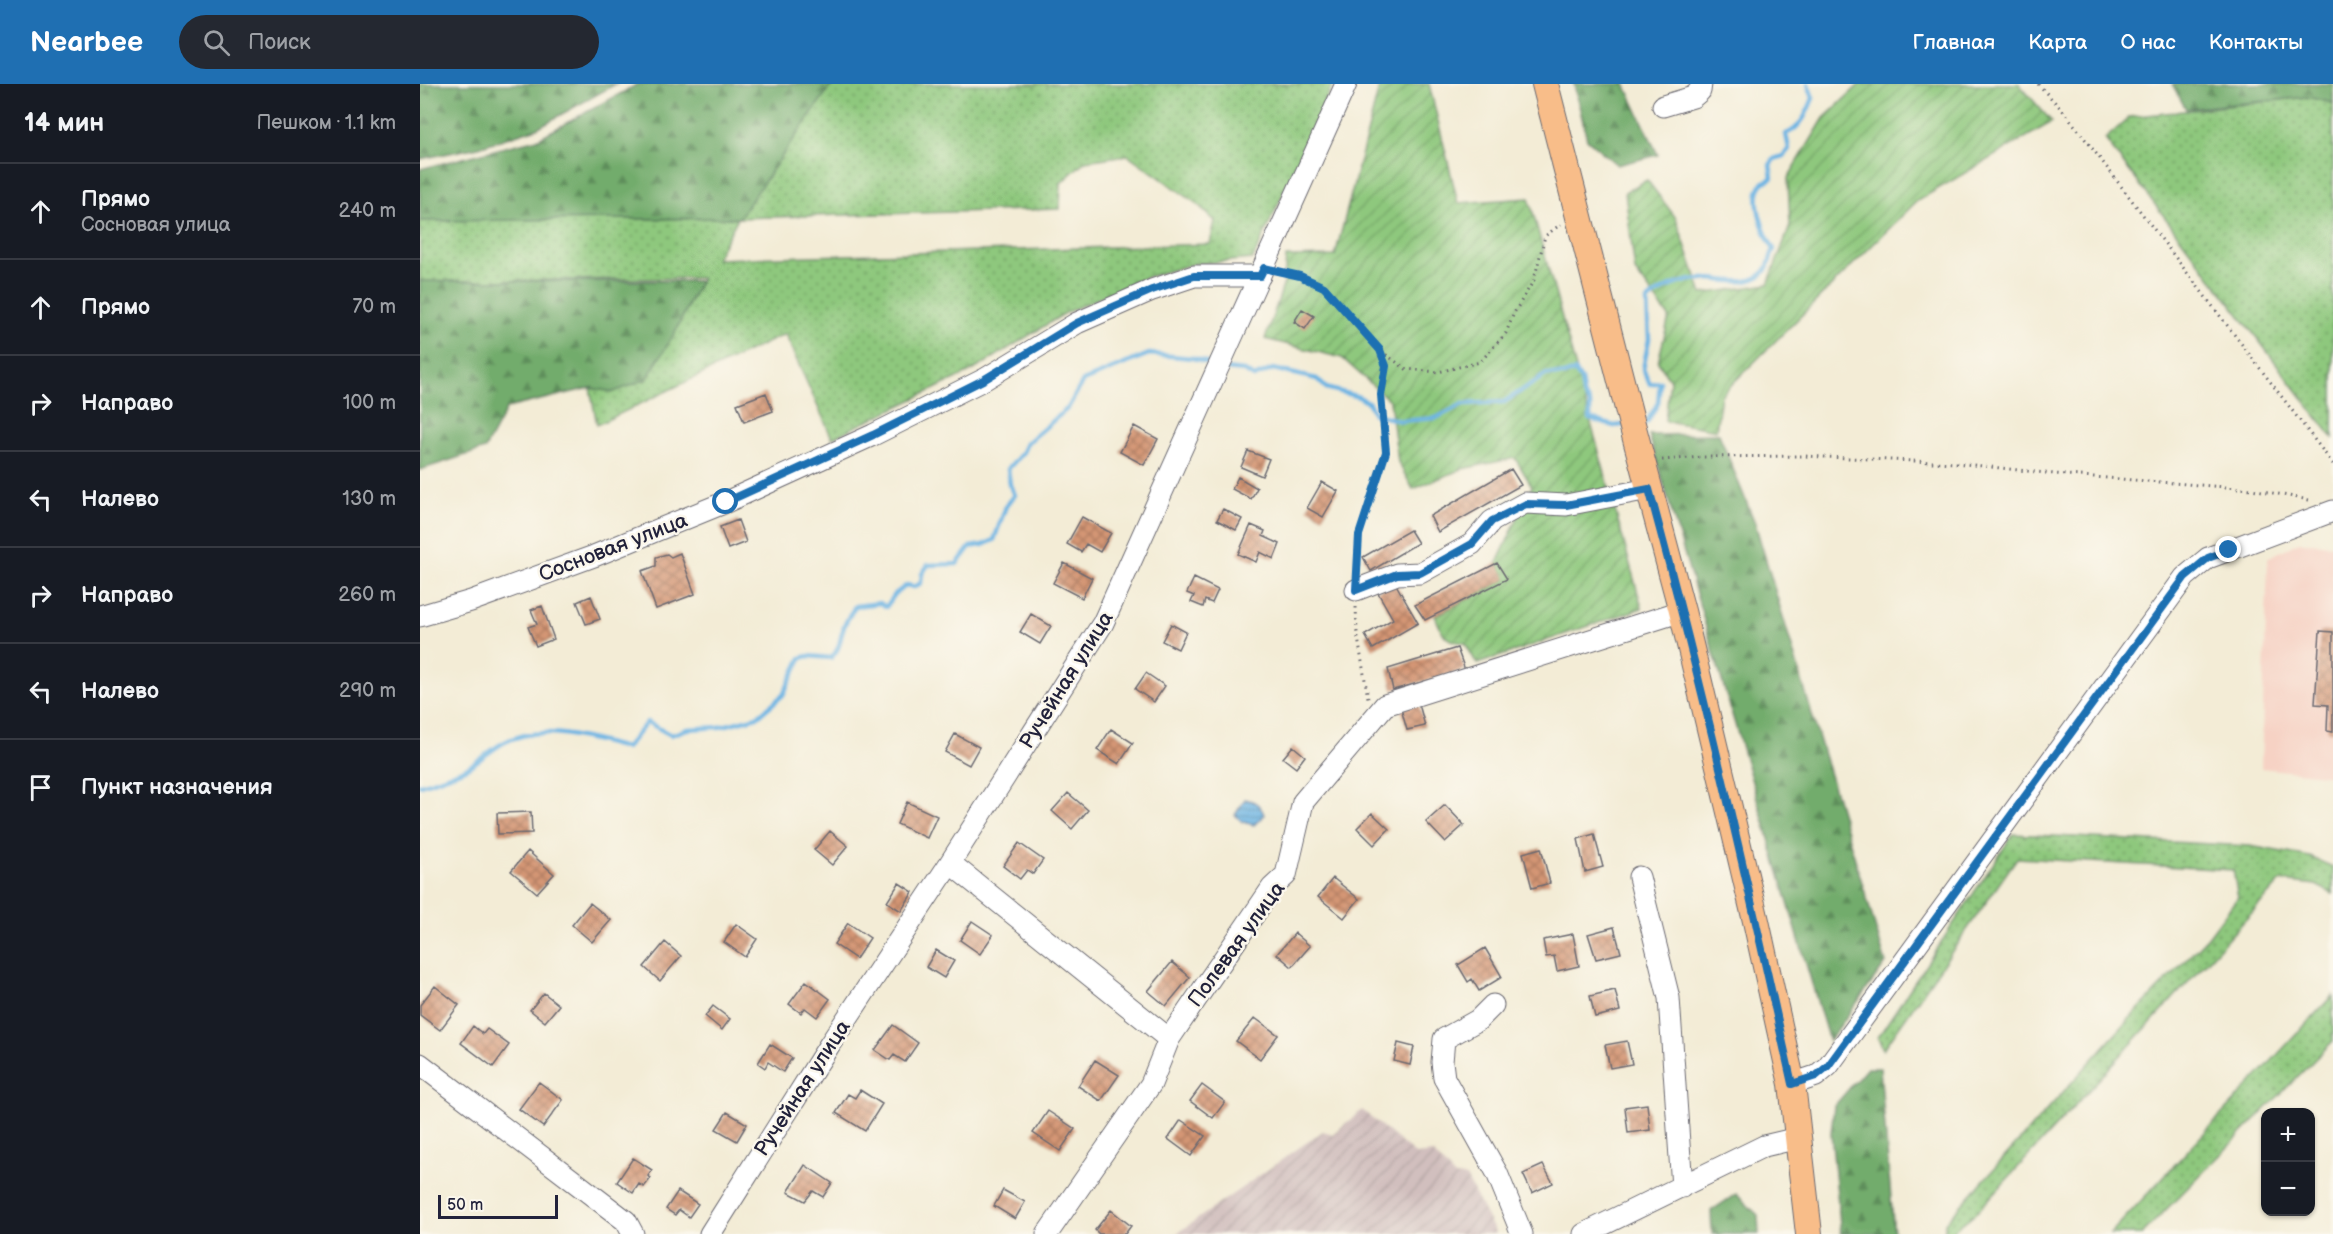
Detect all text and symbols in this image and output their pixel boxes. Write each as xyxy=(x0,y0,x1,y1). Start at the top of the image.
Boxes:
search box xyxy=(179,15,599,69)
text: Nearbee xyxy=(30,26,143,59)
icon: search xyxy=(200,26,233,59)
text: Поиск xyxy=(248,29,311,56)
text: Главная xyxy=(1912,30,1995,55)
text: Карта xyxy=(2028,30,2087,55)
text: О нас xyxy=(2120,30,2176,55)
text: Контакты xyxy=(2209,30,2303,55)
text: 14 мин xyxy=(24,108,104,139)
text: Пешком · 1.1 km xyxy=(256,111,396,135)
text: Прямо xyxy=(81,186,150,213)
icon: ahead xyxy=(24,195,57,228)
text: 240 m xyxy=(339,199,396,223)
text: Сосновая улица xyxy=(81,213,231,237)
icon: ahead xyxy=(24,291,57,324)
text: Прямо xyxy=(81,294,150,321)
text: 70 m xyxy=(352,295,396,319)
icon: right xyxy=(24,387,57,420)
text: Направо xyxy=(81,390,173,417)
text: 100 m xyxy=(343,391,396,415)
icon: left xyxy=(24,483,57,516)
text: Налево xyxy=(81,486,159,513)
text: 130 m xyxy=(342,487,396,511)
route start xyxy=(712,488,738,514)
street label: Сосновая улица xyxy=(535,507,692,587)
route end xyxy=(2215,536,2241,562)
icon: right xyxy=(24,579,57,612)
text: Направо xyxy=(81,582,173,609)
text: 260 m xyxy=(338,583,396,607)
street label: Ручейная улица xyxy=(1014,606,1119,754)
icon: left xyxy=(24,675,57,708)
text: Налево xyxy=(81,678,159,705)
text: 290 m xyxy=(339,679,396,703)
icon: arrive xyxy=(24,771,57,804)
text: Пункт назначения xyxy=(81,774,273,801)
street label: Полевая улица xyxy=(1183,876,1291,1012)
street label: Ручейная улица xyxy=(749,1015,856,1161)
map controls xyxy=(2261,1108,2315,1216)
button: + xyxy=(2261,1108,2315,1162)
button: − xyxy=(2261,1162,2315,1216)
scale bar xyxy=(438,1192,558,1220)
text: 50 m xyxy=(447,1196,483,1215)

